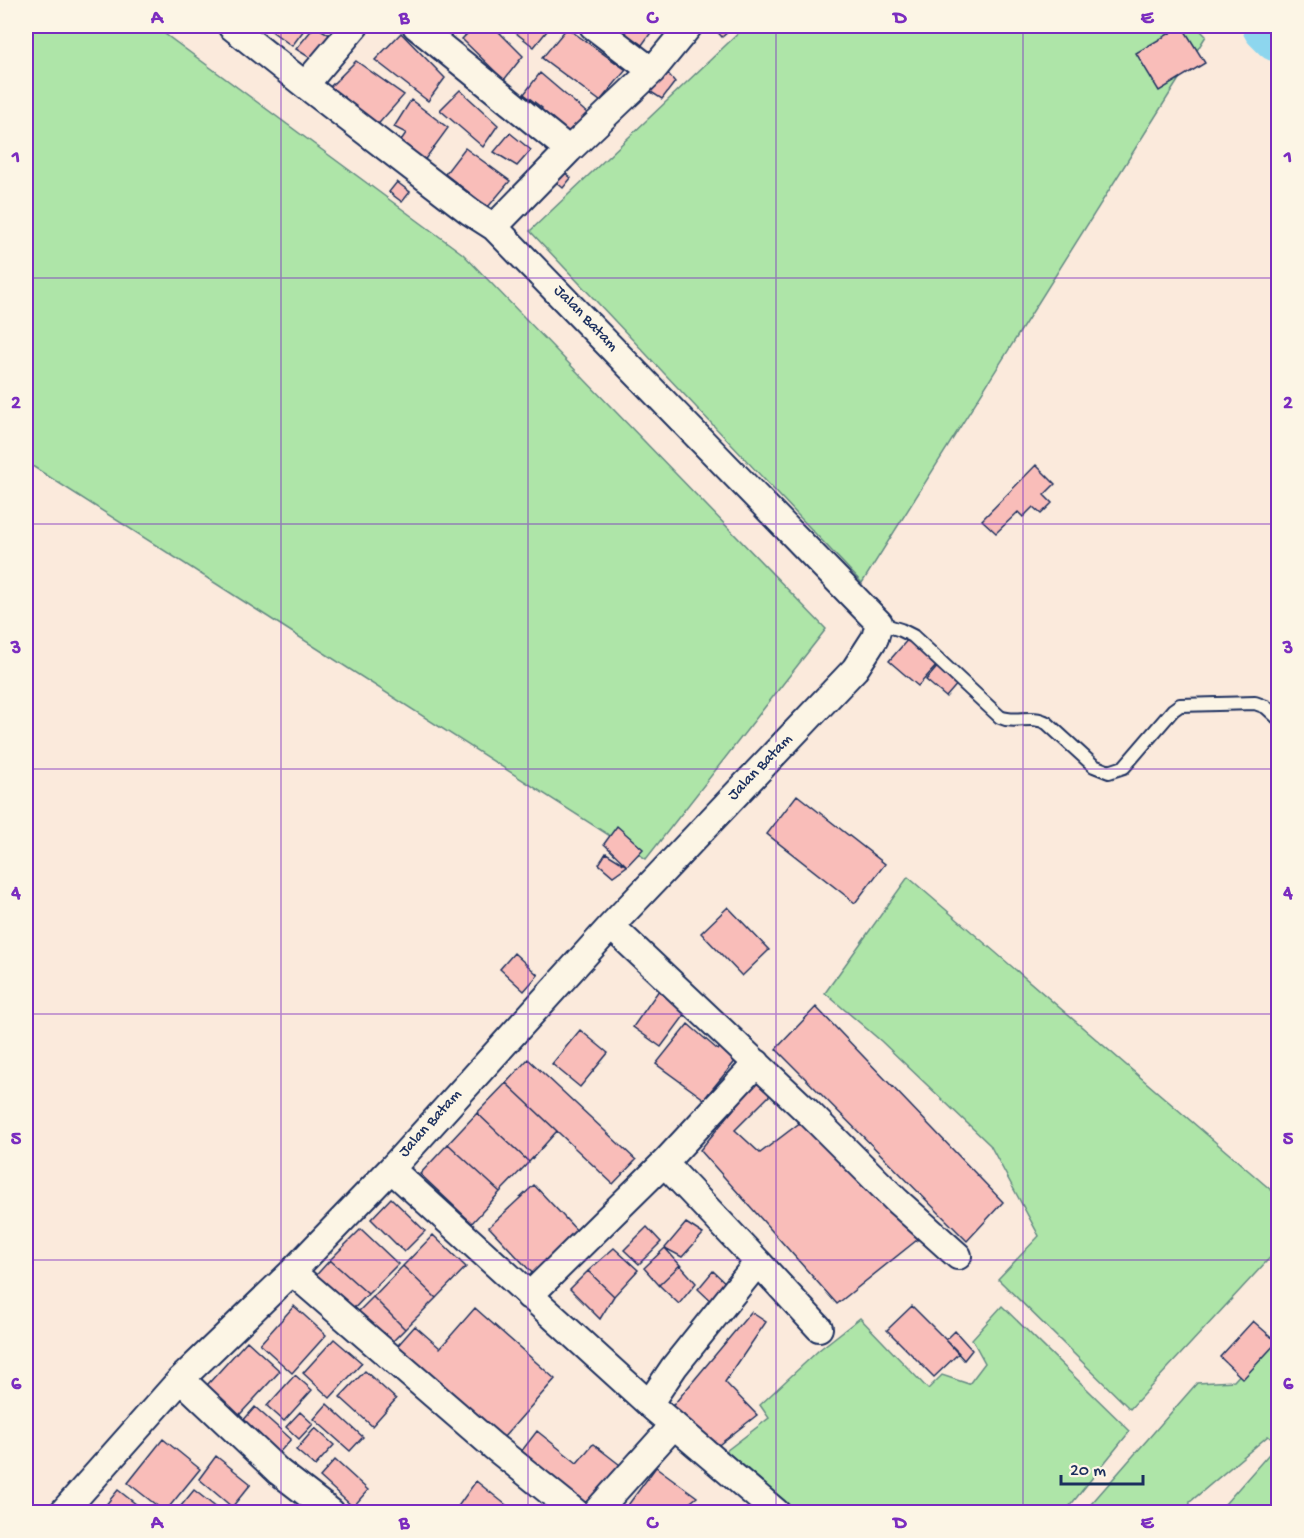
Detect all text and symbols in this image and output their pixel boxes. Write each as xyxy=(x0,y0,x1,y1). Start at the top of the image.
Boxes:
text: A xyxy=(150,8,165,31)
text: B xyxy=(398,8,410,31)
text: C xyxy=(646,8,660,31)
text: D xyxy=(891,8,907,31)
text: E xyxy=(1141,8,1155,31)
text: 1 xyxy=(11,147,20,170)
text: 1 xyxy=(1283,147,1292,170)
street label: Jalan Batam xyxy=(549,282,622,357)
text: 2 xyxy=(11,393,21,416)
text: 2 xyxy=(1283,393,1293,416)
text: 3 xyxy=(10,638,21,661)
text: 3 xyxy=(1282,638,1293,661)
street label: Jalan Batam xyxy=(725,730,798,805)
text: 4 xyxy=(10,883,21,906)
text: 4 xyxy=(1282,883,1293,906)
street label: Jalan Batam xyxy=(396,1086,467,1162)
text: 5 xyxy=(11,1129,22,1152)
text: 5 xyxy=(1283,1129,1294,1152)
text: 6 xyxy=(11,1374,22,1397)
text: 6 xyxy=(1283,1374,1294,1397)
scale bar xyxy=(1061,1448,1144,1486)
text: 20 m xyxy=(1070,1461,1106,1482)
text: A xyxy=(150,1513,165,1536)
text: B xyxy=(398,1513,410,1536)
text: C xyxy=(646,1513,660,1536)
text: D xyxy=(891,1513,907,1536)
text: E xyxy=(1141,1513,1155,1536)

